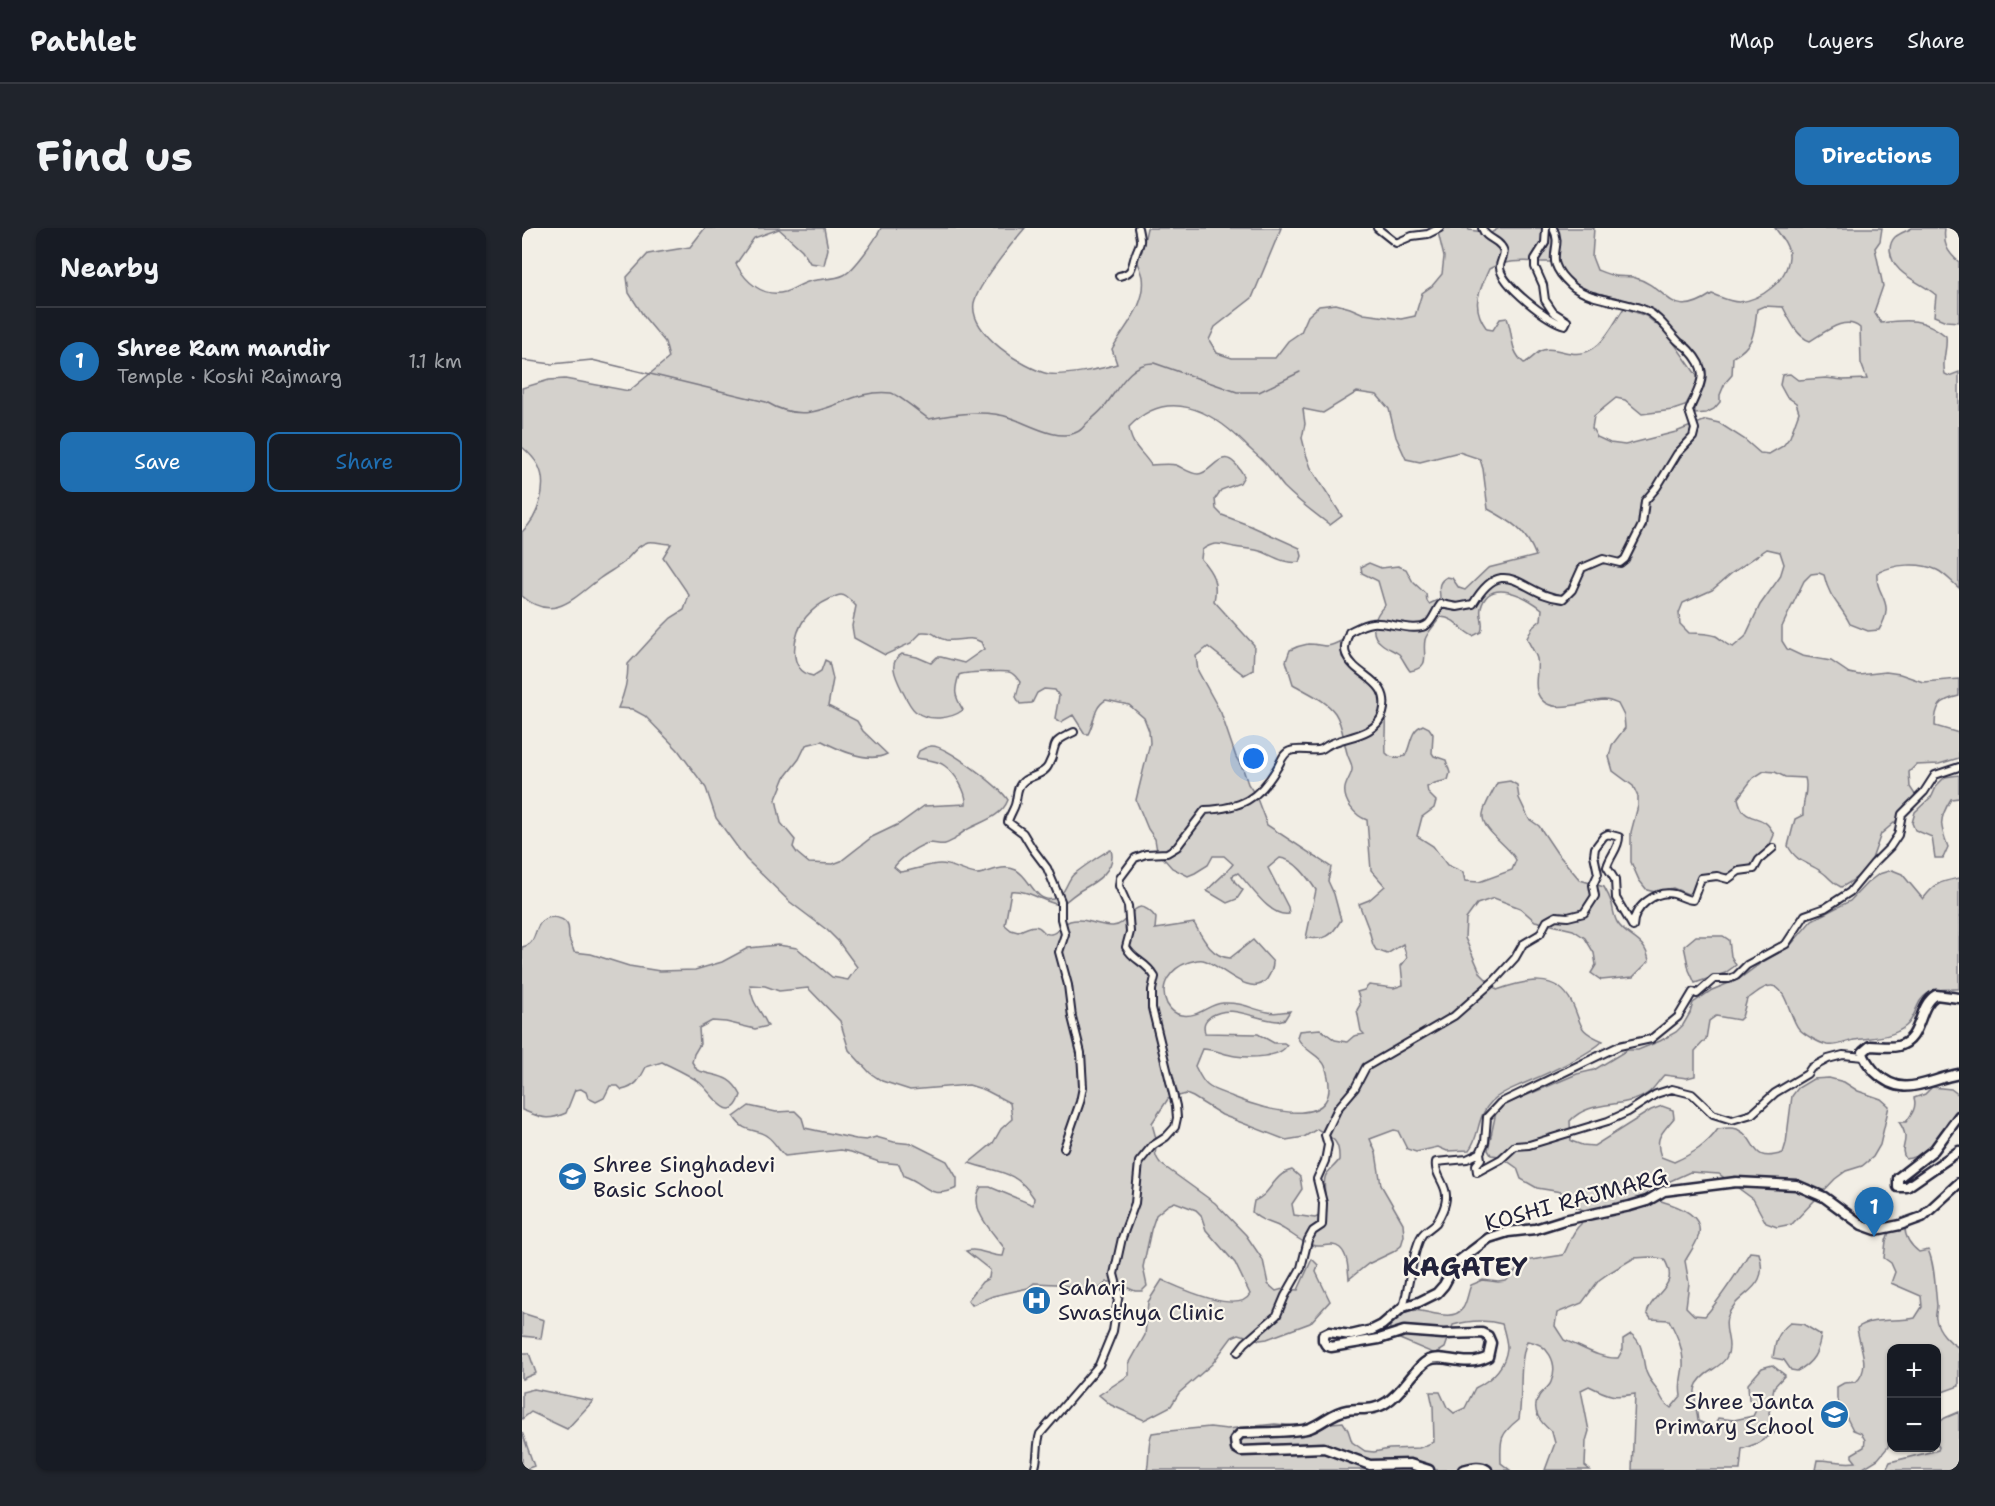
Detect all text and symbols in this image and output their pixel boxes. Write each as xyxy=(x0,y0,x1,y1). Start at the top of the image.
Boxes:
text: Pathlet xyxy=(30,22,137,60)
text: Map xyxy=(1729,27,1774,55)
text: Layers xyxy=(1807,27,1874,55)
text: Share xyxy=(1907,27,1965,55)
button: Directions xyxy=(1795,127,1959,185)
text: Find us xyxy=(36,128,193,184)
text: Nearby xyxy=(60,250,159,285)
text: Shree Ram mandir xyxy=(117,334,330,363)
text: 1 xyxy=(75,348,84,374)
text: 1.1 km xyxy=(408,348,462,374)
text: Temple · Koshi Rajmarg xyxy=(117,363,342,389)
button: Save xyxy=(60,432,255,492)
button: Share xyxy=(267,432,462,492)
your location xyxy=(1239,744,1268,773)
place label: Shree Singhadevi Basic School xyxy=(593,1150,775,1204)
school or university icon: Shree Singhadevi Basic School xyxy=(556,1161,588,1193)
street label: KOSHI RAJMARG xyxy=(1481,1161,1671,1238)
pin: 1 xyxy=(1854,1188,1894,1237)
district label: KAGATEY xyxy=(1402,1249,1528,1284)
place label: Sahari Swasthya Clinic xyxy=(1058,1273,1225,1327)
hospital icon: Sahari Swasthya Clinic xyxy=(1021,1284,1053,1316)
map controls xyxy=(1887,1344,1941,1452)
button: + xyxy=(1887,1344,1941,1398)
place label: Shree Janta Primary School xyxy=(1655,1387,1814,1441)
school or university icon: Shree Janta Primary School xyxy=(1819,1398,1851,1430)
button: − xyxy=(1887,1398,1941,1452)

